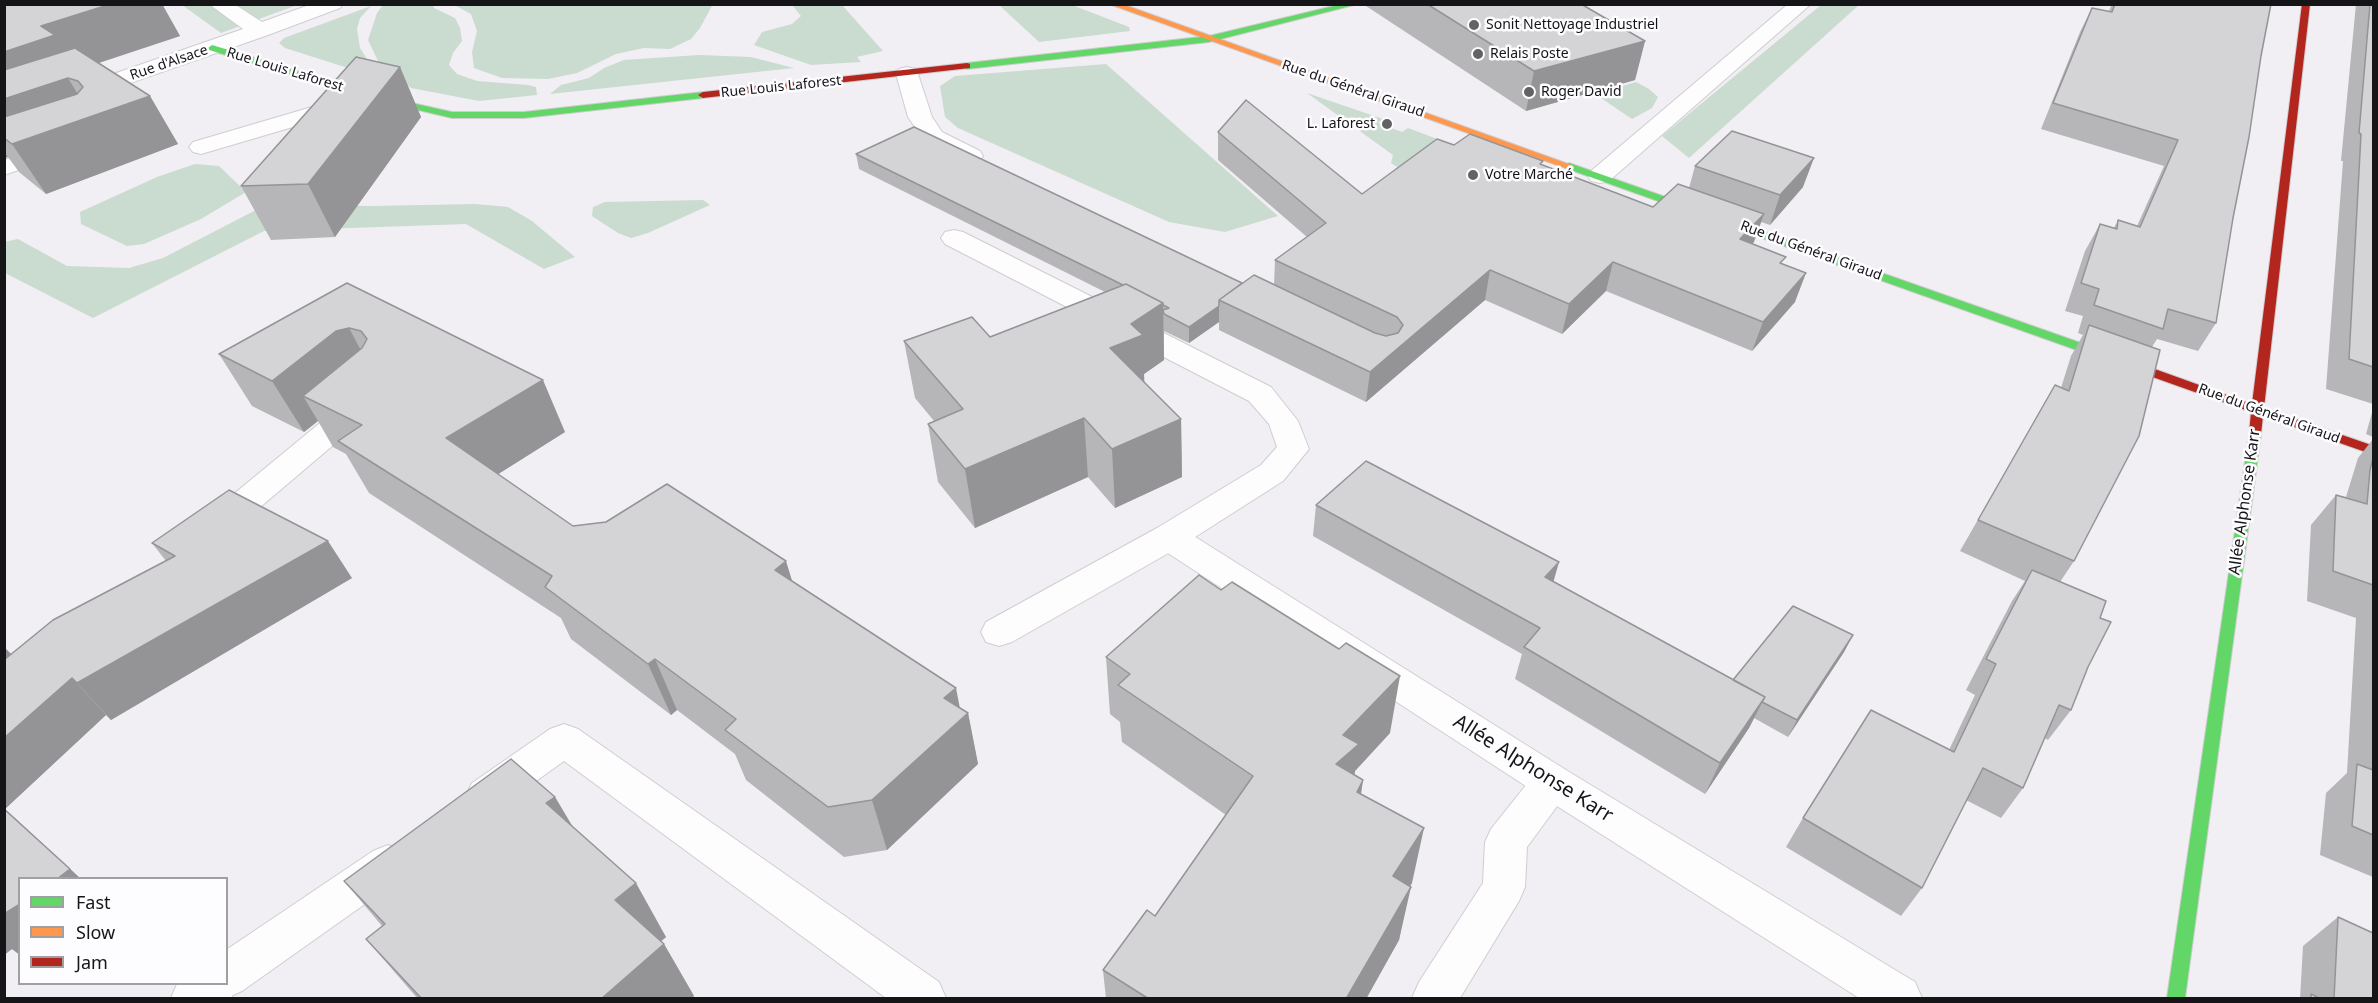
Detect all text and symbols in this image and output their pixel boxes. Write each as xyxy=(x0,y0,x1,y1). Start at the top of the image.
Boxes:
place label: Sonit Nettoyage Industriel xyxy=(1486,17,1658,33)
marker: Sonit Nettoyage Industriel xyxy=(1467,18,1481,32)
street label: Rue d'Alsace xyxy=(128,42,210,84)
street label: Rue Louis Laforest xyxy=(225,44,345,96)
place label: Relais Poste xyxy=(1490,46,1569,62)
marker: Relais Poste xyxy=(1471,47,1485,61)
street label: Rue du Général Giraud xyxy=(1280,57,1426,121)
street label: Rue Louis Laforest xyxy=(720,72,842,102)
place label: Roger David xyxy=(1541,84,1622,100)
marker: Roger David xyxy=(1522,85,1536,99)
place label: L. Laforest xyxy=(1307,116,1375,132)
marker: L. Laforest xyxy=(1380,117,1394,131)
place label: Votre Marché xyxy=(1485,167,1573,183)
marker: Votre Marché xyxy=(1466,168,1480,182)
street label: Rue du Général Giraud xyxy=(1738,218,1884,284)
street label: Rue du Général Giraud xyxy=(2196,381,2342,447)
street label: Allée Alphonse Karr xyxy=(2225,428,2265,576)
street label: Allée Alphonse Karr xyxy=(1449,710,1617,828)
legend xyxy=(18,877,228,985)
text: Fast xyxy=(76,890,111,914)
text: Slow xyxy=(76,920,115,944)
text: Jam xyxy=(76,950,108,974)

